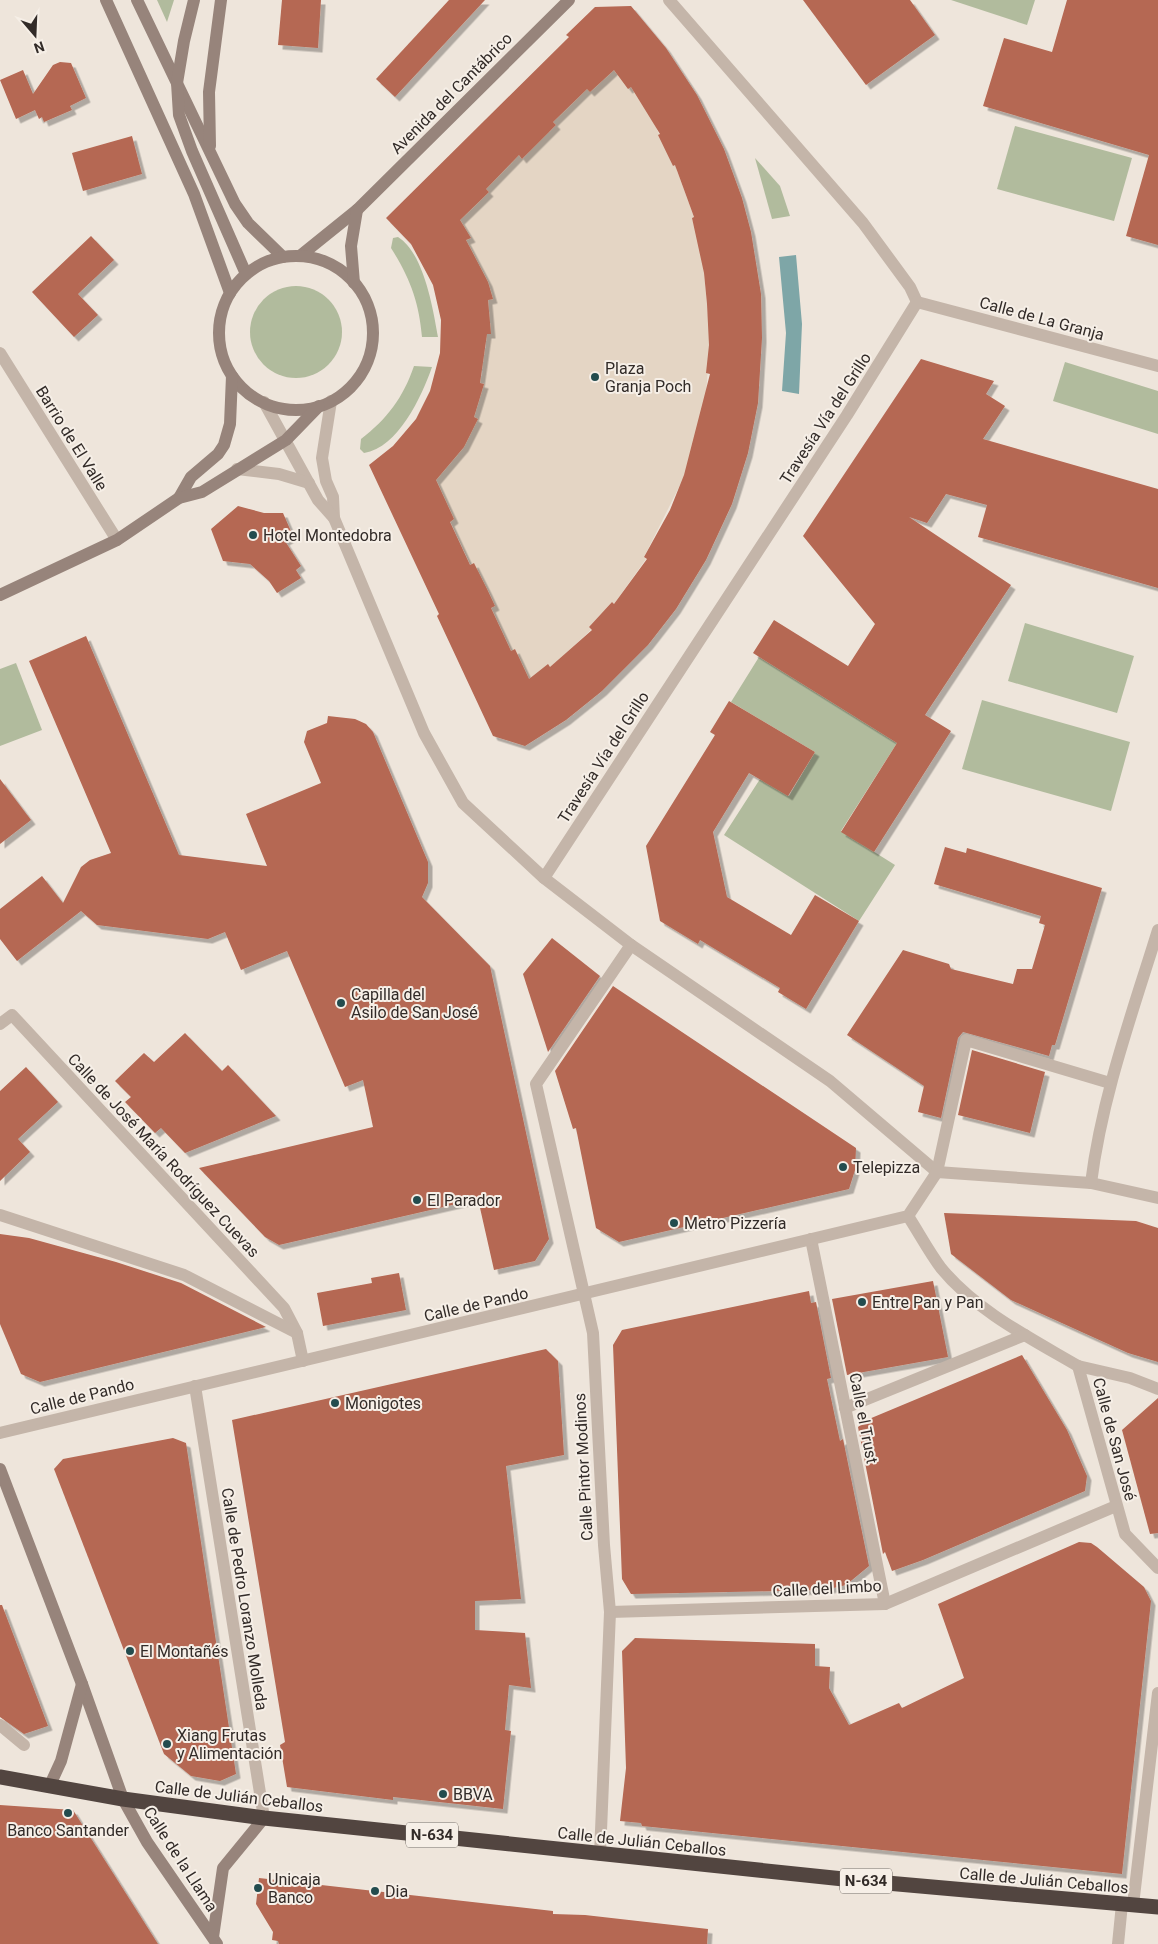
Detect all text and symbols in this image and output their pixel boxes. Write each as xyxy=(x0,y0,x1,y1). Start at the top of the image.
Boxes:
north arrow xyxy=(10,10,60,60)
street label: Avenida del Cantábrico xyxy=(387,29,516,158)
text: N xyxy=(32,38,47,56)
street label: Calle de La Granja xyxy=(977,293,1106,344)
street label: Travesía Vía del Grillo xyxy=(776,349,875,488)
place label: Plaza Granja Poch xyxy=(605,359,691,396)
marker: Plaza Granja Poch xyxy=(589,371,601,383)
street label: Barrio de El Valle xyxy=(32,382,111,494)
place label: Hotel Montedobra xyxy=(263,526,392,545)
marker: Hotel Montedobra xyxy=(247,529,259,541)
street label: Travesía Vía del Grillo xyxy=(554,688,653,827)
place label: Capilla del Asilo de San José xyxy=(351,985,478,1022)
marker: Capilla del Asilo de San José xyxy=(335,997,347,1009)
street label: Calle de José María Rodríguez Cuevas xyxy=(64,1049,263,1261)
place label: Telepizza xyxy=(853,1158,920,1177)
marker: Telepizza xyxy=(837,1161,849,1173)
place label: El Parador xyxy=(427,1191,501,1210)
marker: El Parador xyxy=(411,1194,423,1206)
place label: Metro Pizzería xyxy=(684,1214,786,1233)
marker: Metro Pizzería xyxy=(668,1217,680,1229)
street label: Calle de Pando xyxy=(422,1283,530,1326)
place label: Entre Pan y Pan xyxy=(872,1293,984,1312)
marker: Entre Pan y Pan xyxy=(856,1296,868,1308)
street label: Calle el Trust xyxy=(845,1371,882,1465)
street label: Calle de Pando xyxy=(28,1374,136,1419)
street label: Calle de San José xyxy=(1089,1376,1140,1503)
street label: Calle Pintor Modinos xyxy=(570,1393,597,1541)
place label: Monigotes xyxy=(345,1394,421,1413)
marker: Monigotes xyxy=(329,1397,341,1409)
street label: Calle de Pedro Loranzo Molleda xyxy=(218,1486,271,1712)
street label: Calle del Limbo xyxy=(772,1576,882,1601)
place label: El Montañés xyxy=(140,1642,228,1661)
marker: El Montañés xyxy=(124,1645,136,1657)
place label: Xiang Frutas y Alimentación xyxy=(177,1726,282,1763)
marker: Xiang Frutas y Alimentación xyxy=(161,1738,173,1750)
street label: Calle de Julián Ceballos xyxy=(154,1777,324,1816)
place label: BBVA xyxy=(453,1785,493,1804)
marker: BBVA xyxy=(437,1788,449,1800)
street label: Calle de la Llama xyxy=(140,1803,222,1915)
marker: Banco Santander xyxy=(62,1807,74,1819)
place label: Banco Santander xyxy=(7,1821,129,1840)
road number: N-634 xyxy=(406,1822,458,1848)
street label: Calle de Julián Ceballos xyxy=(557,1823,727,1860)
street label: Calle de Julián Ceballos xyxy=(959,1864,1129,1897)
road number: N-634 xyxy=(840,1868,892,1894)
place label: Unicaja Banco xyxy=(268,1870,321,1907)
marker: Unicaja Banco xyxy=(252,1882,264,1894)
place label: Dia xyxy=(385,1882,408,1901)
marker: Dia xyxy=(369,1885,381,1897)

